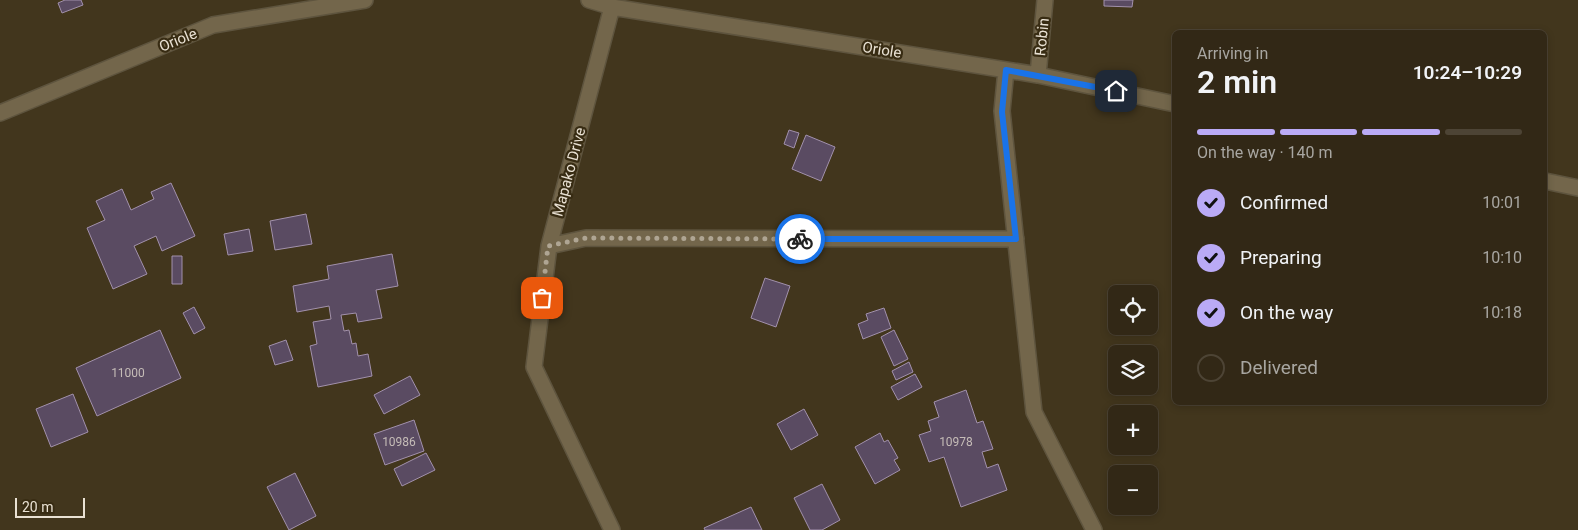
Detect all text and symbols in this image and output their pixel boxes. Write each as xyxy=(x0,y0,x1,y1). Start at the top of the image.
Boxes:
street label: Robin xyxy=(1031,17,1053,57)
street label: Oriole xyxy=(156,24,200,56)
street label: Oriole xyxy=(861,38,903,62)
text: Arriving in xyxy=(1197,44,1268,63)
text: 10:24–10:29 xyxy=(1413,61,1522,84)
text: 2 min xyxy=(1197,63,1277,101)
pin xyxy=(1095,70,1137,112)
icon: home xyxy=(1102,77,1130,105)
street label: Mapako Drive xyxy=(548,125,590,218)
text: On the way · 140 m xyxy=(1197,143,1333,162)
icon: check xyxy=(1197,189,1225,217)
text: Confirmed xyxy=(1240,191,1328,214)
text: 10:01 xyxy=(1482,193,1522,212)
courier xyxy=(775,214,825,264)
icon: bike xyxy=(786,225,814,253)
icon: check xyxy=(1197,244,1225,272)
text: Preparing xyxy=(1240,246,1322,269)
text: 10:10 xyxy=(1482,248,1522,267)
pin xyxy=(521,277,563,319)
icon: bag xyxy=(528,284,556,312)
map controls xyxy=(1108,285,1158,515)
button: locate xyxy=(1108,285,1158,335)
icon: check xyxy=(1197,299,1225,327)
text: On the way xyxy=(1240,301,1333,324)
text: 10:18 xyxy=(1482,303,1522,322)
button: layers xyxy=(1108,345,1158,395)
text: Delivered xyxy=(1240,356,1318,379)
house number: 11000 xyxy=(111,366,145,380)
button: + xyxy=(1108,405,1158,455)
house number: 10986 xyxy=(382,435,416,449)
house number: 10978 xyxy=(939,435,973,449)
button: − xyxy=(1108,465,1158,515)
scale bar xyxy=(15,495,85,518)
text: 20 m xyxy=(22,499,54,515)

